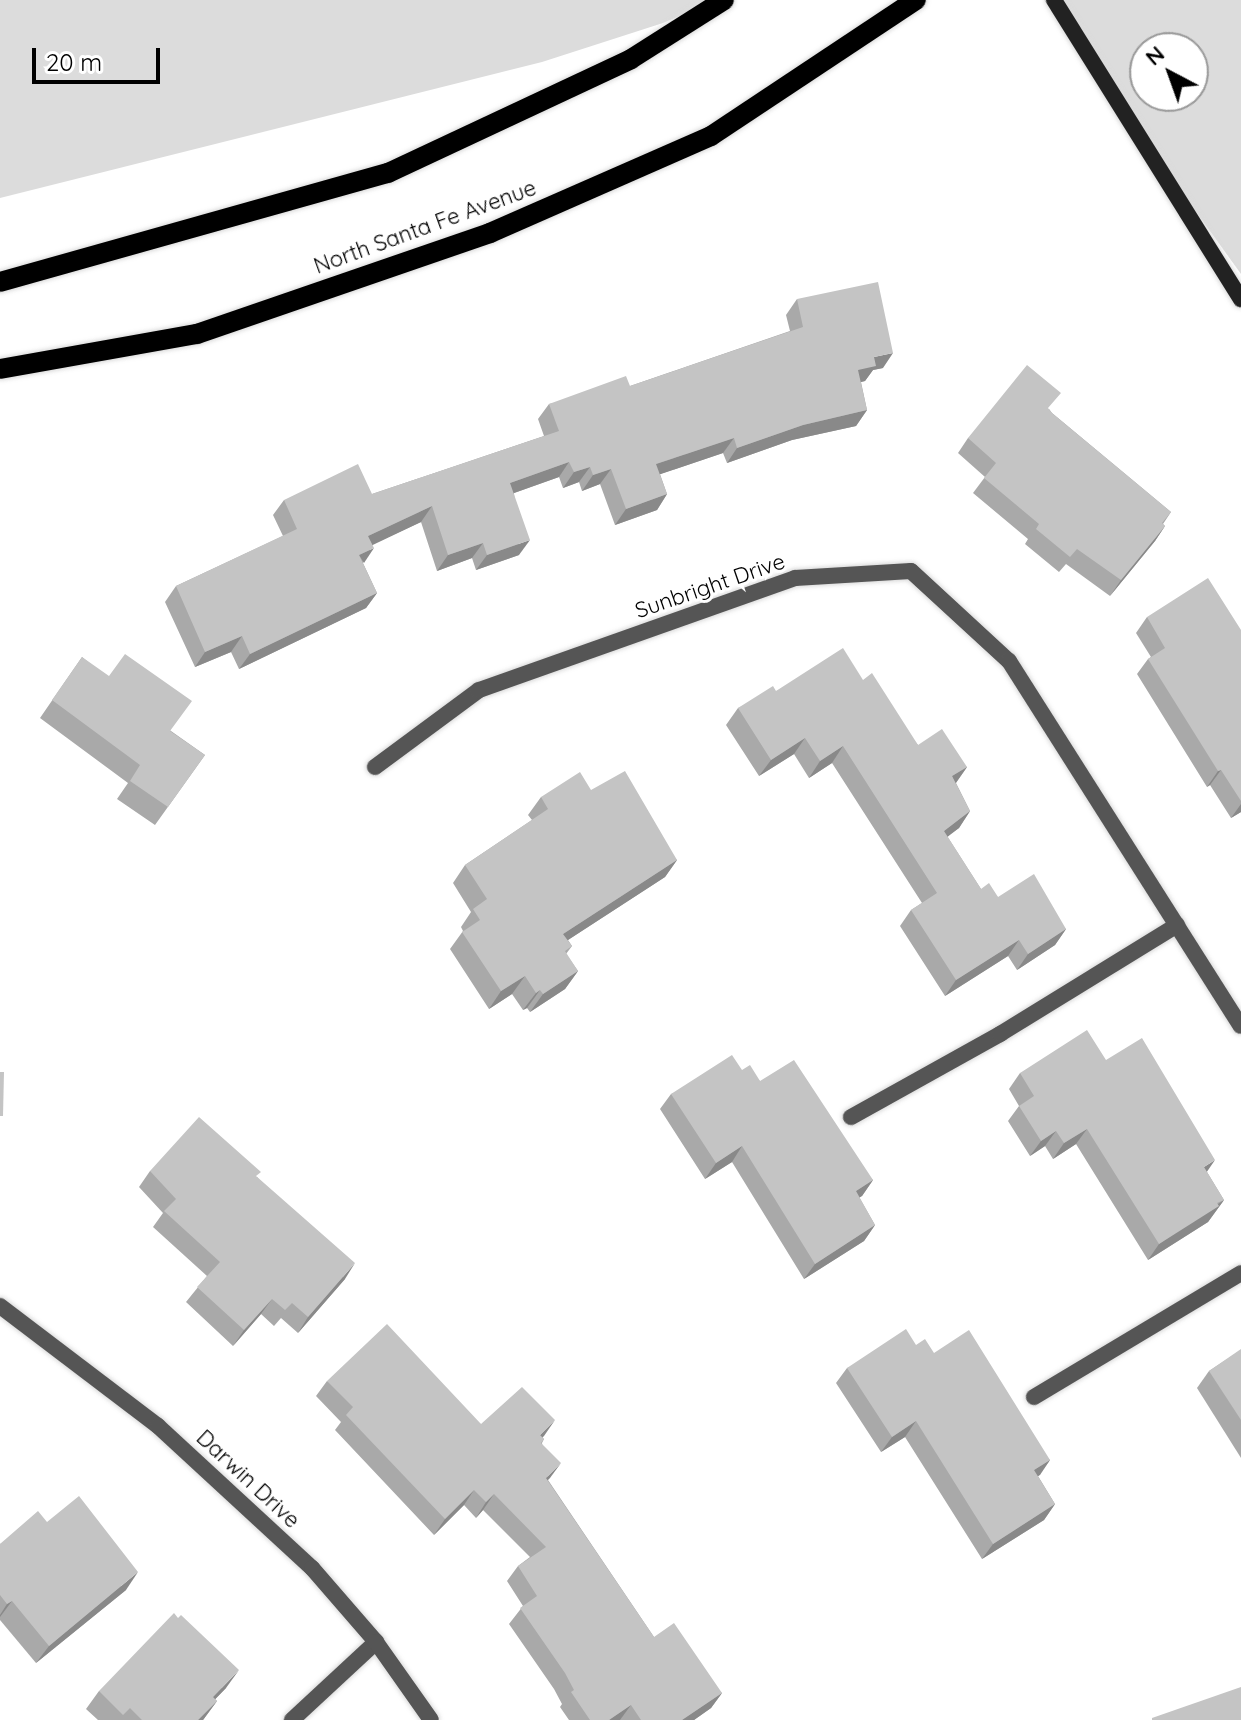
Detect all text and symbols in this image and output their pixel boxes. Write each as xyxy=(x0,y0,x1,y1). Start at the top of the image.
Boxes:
scale bar xyxy=(36,32,164,82)
north arrow xyxy=(1129,32,1209,112)
text: N xyxy=(1139,40,1170,71)
text: 20 m xyxy=(46,47,102,77)
street label: North Santa Fe Avenue xyxy=(310,174,540,280)
street label: Sunbright Drive xyxy=(632,548,788,624)
street label: Darwin Drive xyxy=(191,1424,305,1534)

